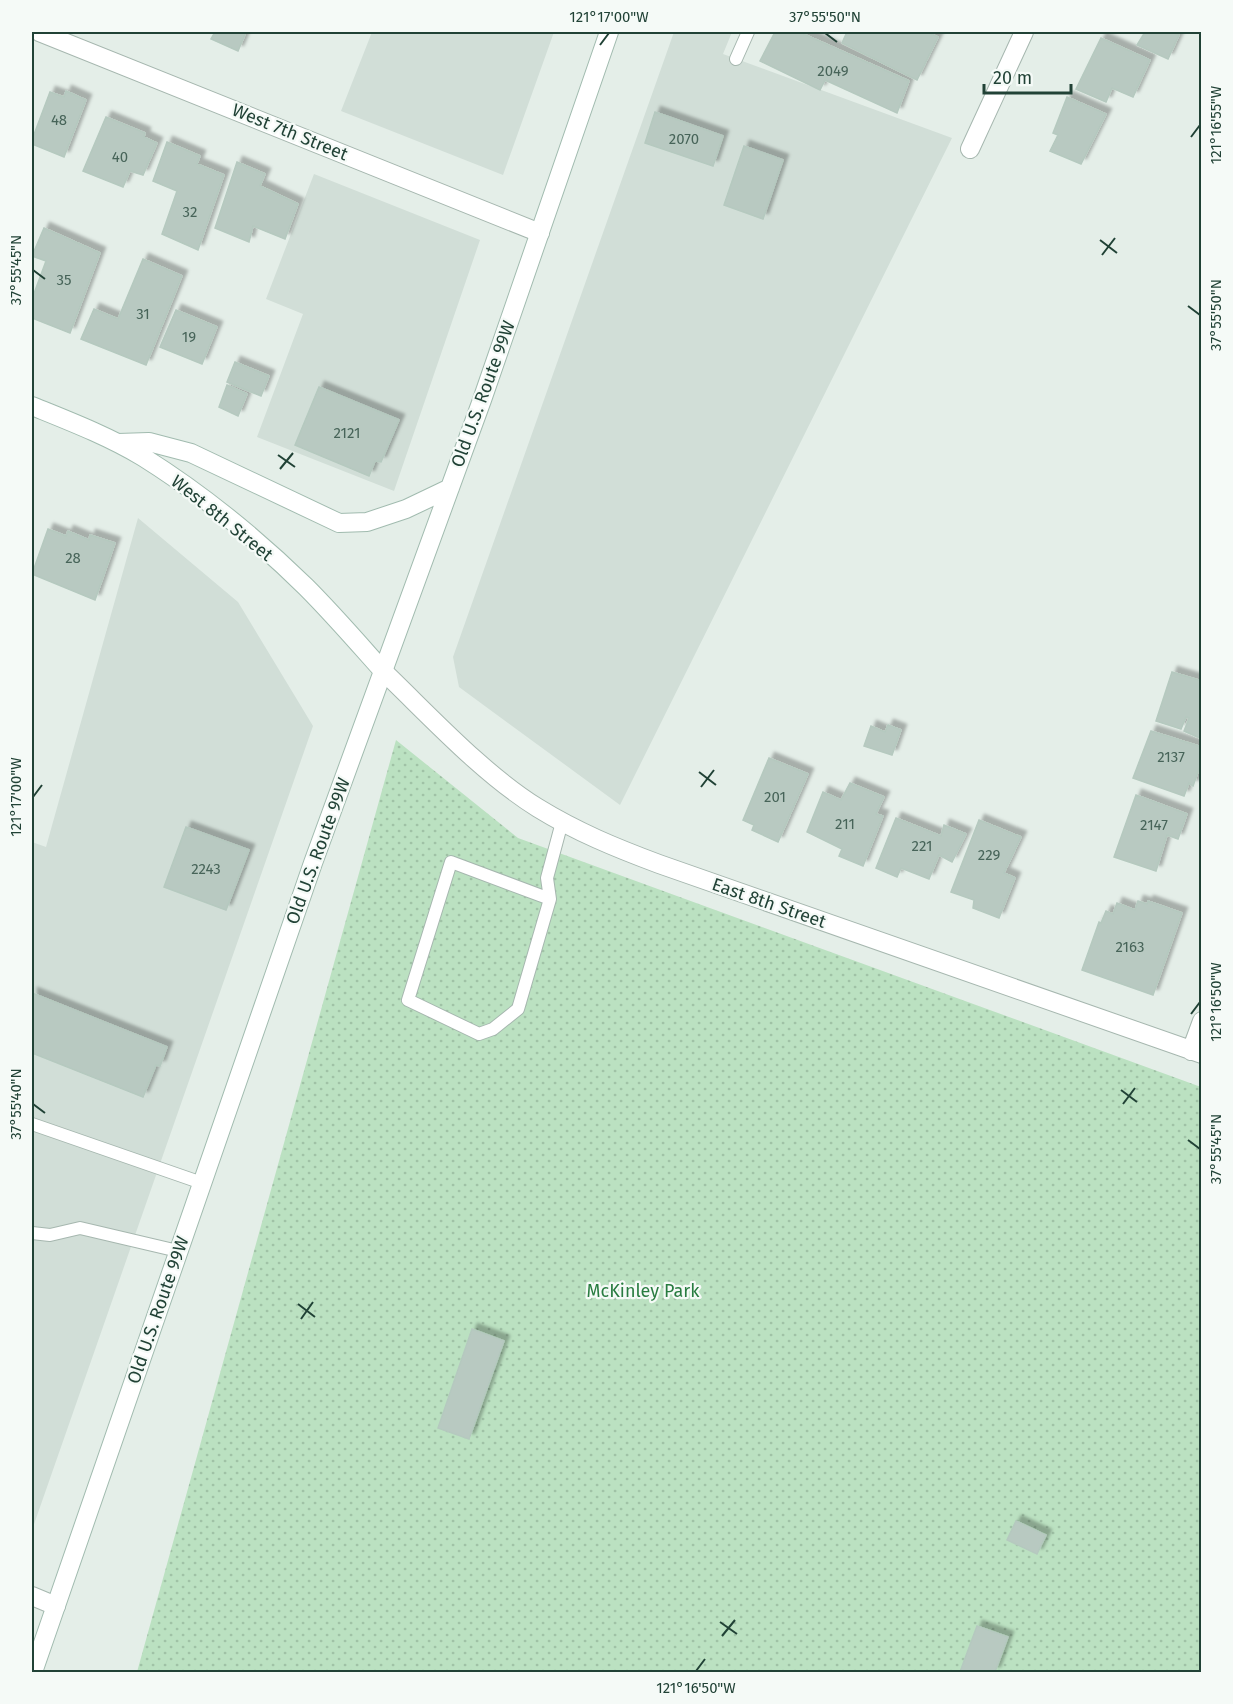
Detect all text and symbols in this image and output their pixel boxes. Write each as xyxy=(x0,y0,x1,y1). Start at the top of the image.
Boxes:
text: 121°17'00"W xyxy=(569,8,649,26)
text: 37°55'50"N xyxy=(789,8,861,26)
scale bar xyxy=(984,57,1071,95)
house number: 2049 xyxy=(817,62,849,80)
text: 20 m xyxy=(993,67,1032,89)
text: 121°16'55"W xyxy=(1207,85,1225,164)
street label: West 7th Street xyxy=(229,99,352,165)
house number: 48 xyxy=(51,111,67,129)
house number: 2070 xyxy=(669,130,699,148)
house number: 40 xyxy=(112,148,128,166)
house number: 32 xyxy=(183,203,197,221)
text: 37°55'45"N xyxy=(7,235,25,305)
house number: 35 xyxy=(56,271,72,289)
text: 37°55'50"N xyxy=(1207,279,1225,351)
house number: 31 xyxy=(136,305,150,323)
street label: Old U.S. Route 99W xyxy=(446,318,520,470)
house number: 19 xyxy=(182,328,196,346)
house number: 2121 xyxy=(333,424,361,442)
street label: West 8th Street xyxy=(167,470,278,566)
house number: 28 xyxy=(65,549,81,567)
house number: 2137 xyxy=(1157,748,1185,766)
text: 121°17'00"W xyxy=(7,757,25,837)
street label: Old U.S. Route 99W xyxy=(281,775,355,927)
house number: 201 xyxy=(764,788,786,806)
house number: 211 xyxy=(835,815,855,833)
house number: 2147 xyxy=(1140,816,1168,834)
house number: 221 xyxy=(912,837,932,855)
house number: 229 xyxy=(978,846,1000,864)
house number: 2243 xyxy=(191,860,221,878)
street label: East 8th Street xyxy=(709,873,829,933)
house number: 2163 xyxy=(1116,938,1144,956)
text: 121°16'50"W xyxy=(1207,962,1225,1042)
text: 37°55'40"N xyxy=(7,1068,25,1140)
text: 37°55'45"N xyxy=(1207,1114,1225,1184)
street label: Old U.S. Route 99W xyxy=(122,1233,194,1387)
park label: McKinley Park xyxy=(587,1280,700,1302)
text: 121°16'50"W xyxy=(656,1679,736,1697)

